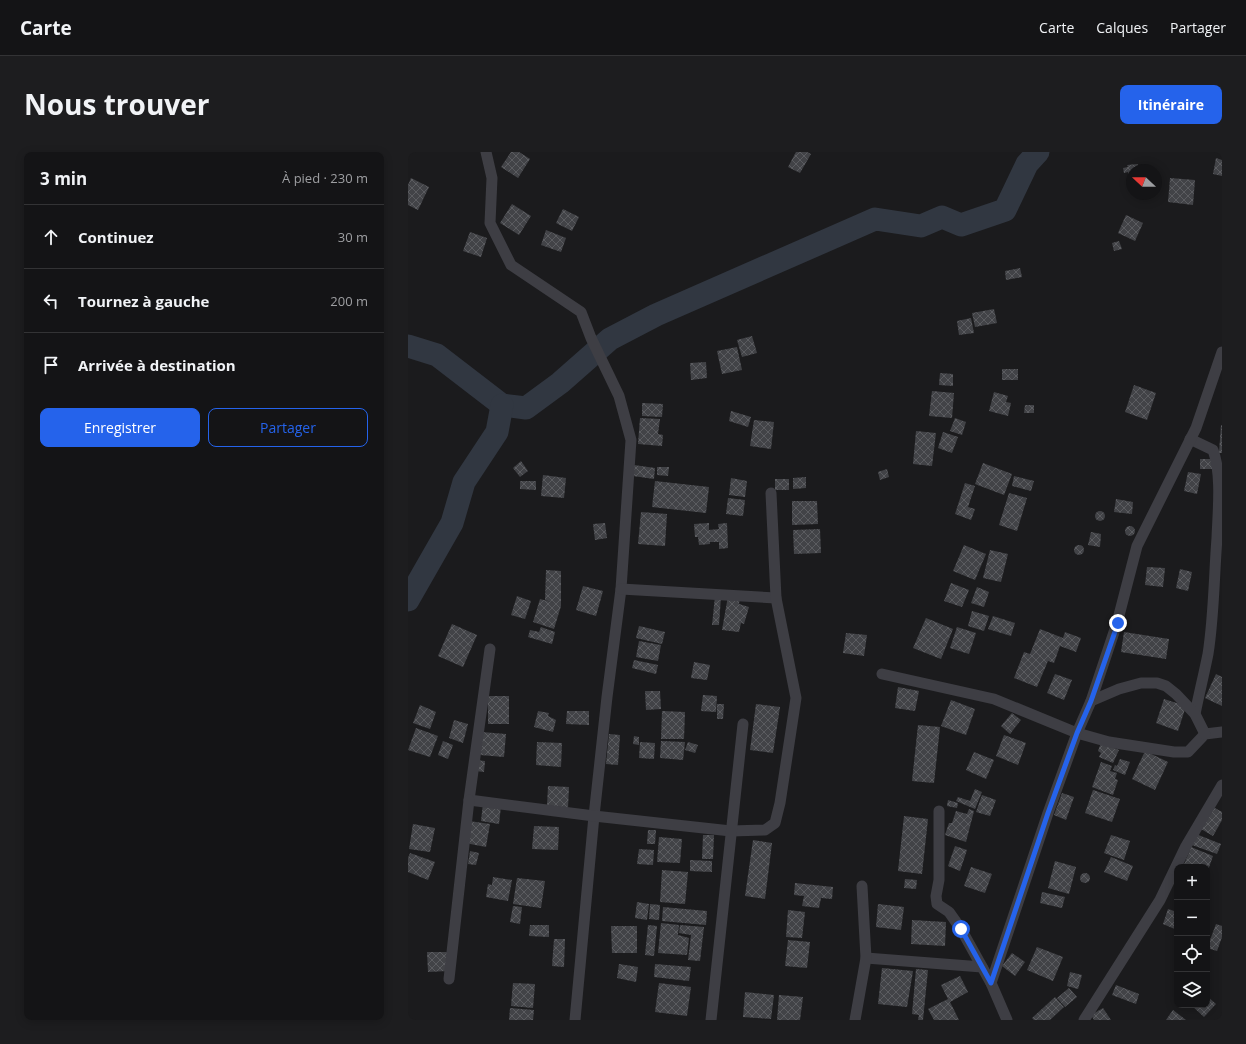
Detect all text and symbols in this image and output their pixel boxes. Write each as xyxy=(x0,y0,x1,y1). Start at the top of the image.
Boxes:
text: Carte xyxy=(20,15,72,41)
text: Carte xyxy=(1039,18,1074,37)
text: Calques xyxy=(1096,18,1148,37)
text: Partager xyxy=(1170,18,1226,37)
text: Nous trouver xyxy=(24,85,210,123)
button: Itinéraire xyxy=(1120,85,1222,124)
north arrow xyxy=(1126,164,1162,200)
text: 3 min xyxy=(40,167,87,190)
text: À pied · 230 m xyxy=(282,169,368,187)
icon: ahead xyxy=(40,226,62,248)
text: Continuez xyxy=(78,227,154,247)
text: 30 m xyxy=(338,228,368,246)
icon: left xyxy=(40,290,62,312)
text: Tournez à gauche xyxy=(78,291,209,311)
text: 200 m xyxy=(330,292,368,310)
icon: arrive xyxy=(40,354,62,376)
text: Arrivée à destination xyxy=(78,355,236,375)
button: Enregistrer xyxy=(40,408,200,447)
button: Partager xyxy=(208,408,368,447)
route end xyxy=(1109,614,1127,632)
map controls xyxy=(1174,864,1210,1008)
button: + xyxy=(1174,864,1210,900)
button: − xyxy=(1174,900,1210,936)
route start xyxy=(952,920,970,938)
button: locate xyxy=(1174,936,1210,972)
button: layers xyxy=(1174,972,1210,1008)

